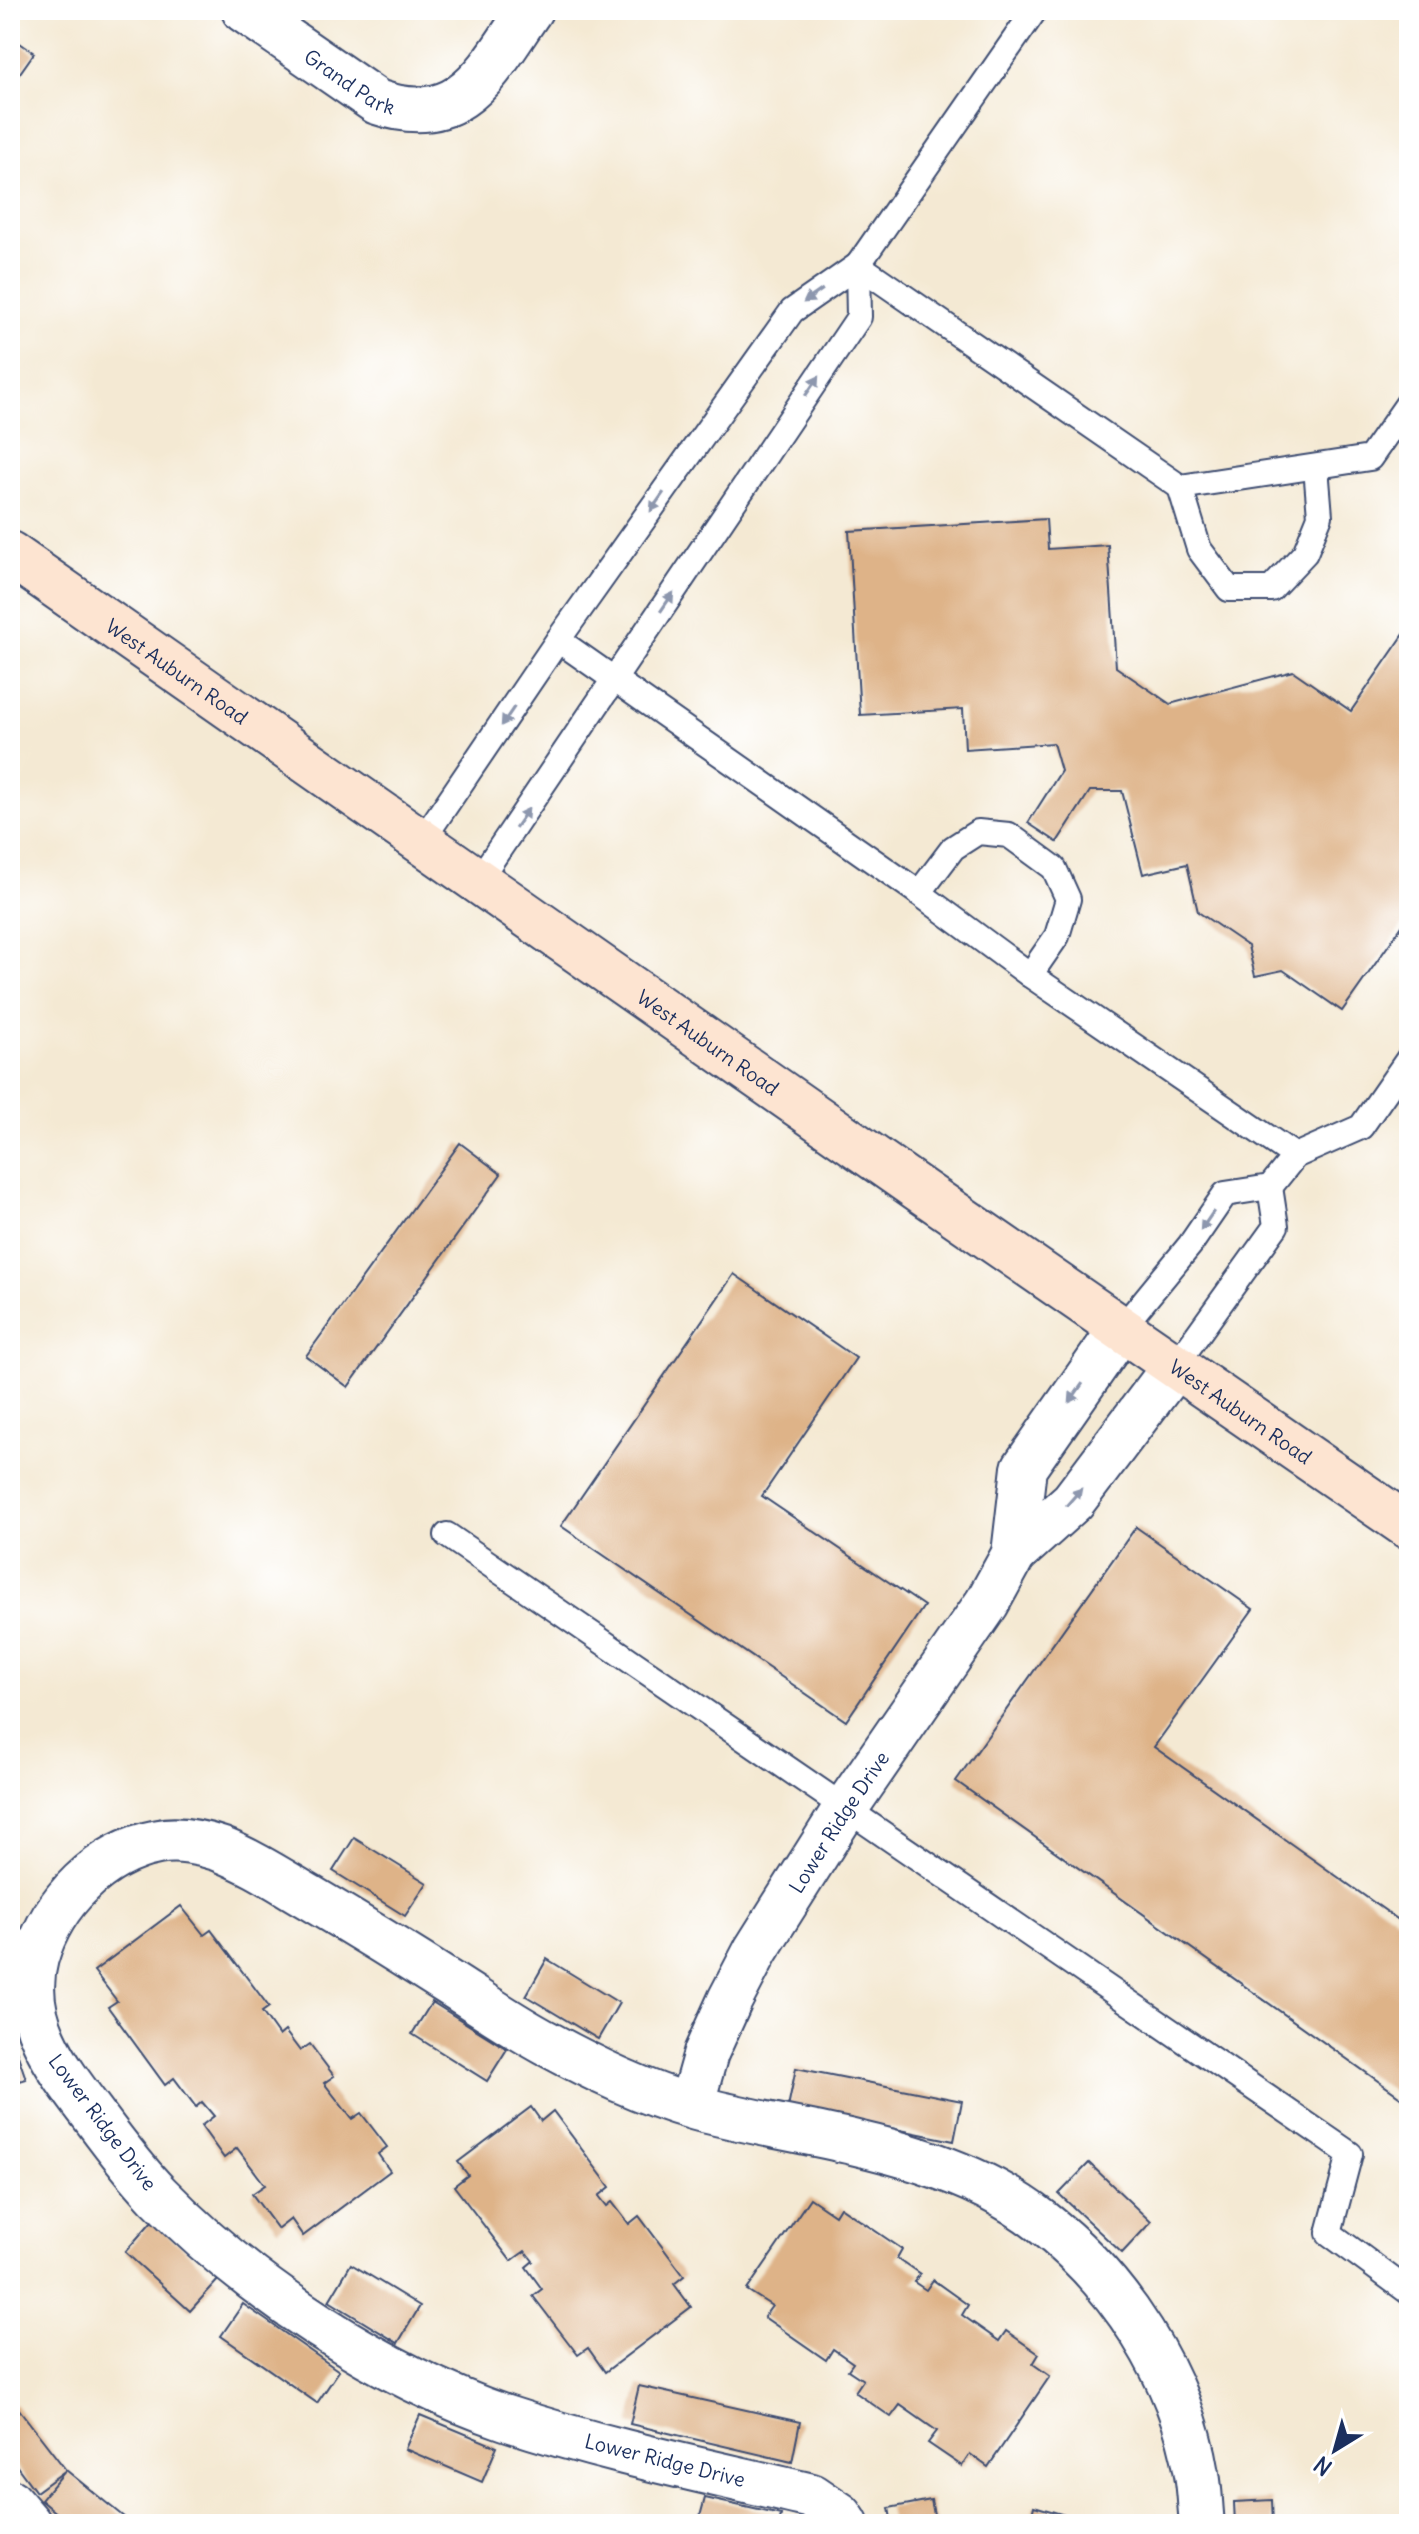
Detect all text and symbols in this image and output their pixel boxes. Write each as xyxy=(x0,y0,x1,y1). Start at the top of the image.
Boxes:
street label: Grand Park xyxy=(300,43,397,119)
one-way arrow xyxy=(803,288,824,303)
one-way arrow xyxy=(804,376,819,397)
one-way arrow xyxy=(649,492,665,512)
one-way arrow xyxy=(659,591,674,613)
street label: West Auburn Road xyxy=(101,613,253,729)
one-way arrow xyxy=(501,705,516,726)
one-way arrow xyxy=(514,808,529,829)
street label: West Auburn Road xyxy=(633,984,784,1100)
one-way arrow xyxy=(1200,1210,1215,1231)
street label: West Auburn Road xyxy=(1165,1353,1317,1469)
one-way arrow xyxy=(1069,1383,1084,1404)
one-way arrow xyxy=(1065,1488,1082,1508)
street label: Lower Ridge Drive xyxy=(783,1746,894,1897)
street label: Lower Ridge Drive xyxy=(44,2049,162,2195)
north arrow xyxy=(1295,2410,1375,2490)
street label: Lower Ridge Drive xyxy=(582,2428,748,2492)
text: N xyxy=(1308,2450,1337,2482)

